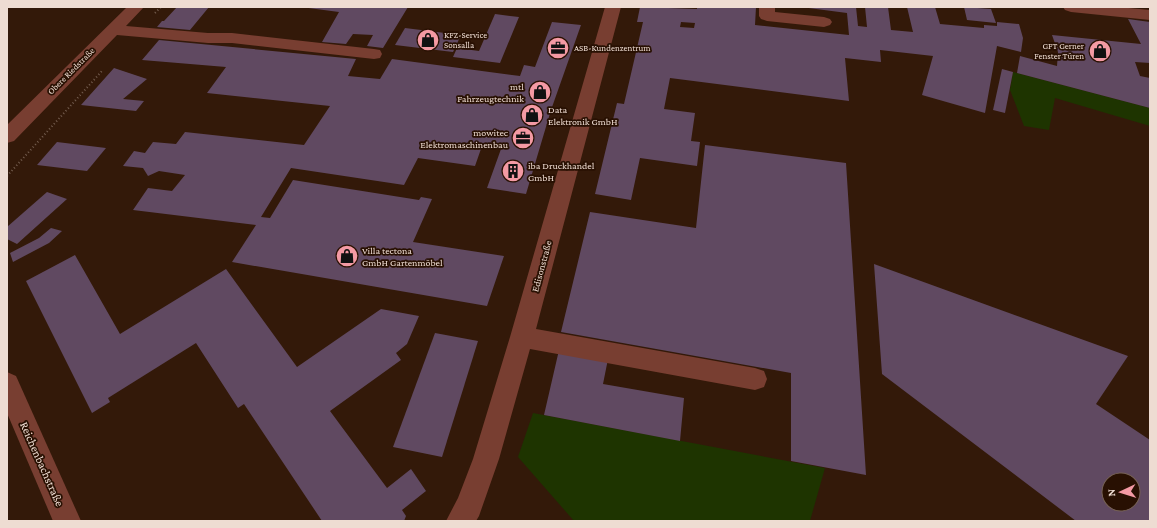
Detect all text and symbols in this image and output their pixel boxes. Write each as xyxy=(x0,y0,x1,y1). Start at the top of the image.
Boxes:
shop icon: KFZ-Service Sonsalla xyxy=(415,27,441,53)
place label: KFZ-Service Sonsalla xyxy=(444,30,487,50)
office icon: ASB-Kundenzentrum xyxy=(545,35,571,61)
shop icon: GFT Gerner Fenster Türen xyxy=(1087,38,1113,64)
place label: GFT Gerner Fenster Türen xyxy=(1034,41,1085,61)
place label: ASB-Kundenzentrum xyxy=(574,43,651,53)
street label: Obere Riedstraße xyxy=(46,46,96,96)
shop icon: mtl Fahrzeugtechnik xyxy=(527,79,553,105)
place label: mtl Fahrzeugtechnik xyxy=(457,81,524,104)
shop icon: Data Elektronik GmbH xyxy=(519,102,545,128)
place label: Data Elektronik GmbH xyxy=(548,104,618,127)
office icon: mowitec Elektromaschinenbau xyxy=(510,125,536,151)
place label: mowitec Elektromaschinenbau xyxy=(420,127,509,150)
building icon: iba Druckhandel GmbH xyxy=(500,158,526,184)
place label: iba Druckhandel GmbH xyxy=(528,160,595,183)
street label: Edisonstraße xyxy=(529,239,554,293)
shop icon: Villa tectona GmbH Gartenmöbel xyxy=(334,243,360,269)
place label: Villa tectona GmbH Gartenmöbel xyxy=(362,245,443,268)
street label: Reichenbachstraße xyxy=(17,419,67,509)
north arrow xyxy=(1101,472,1141,512)
text: N xyxy=(1105,488,1117,497)

